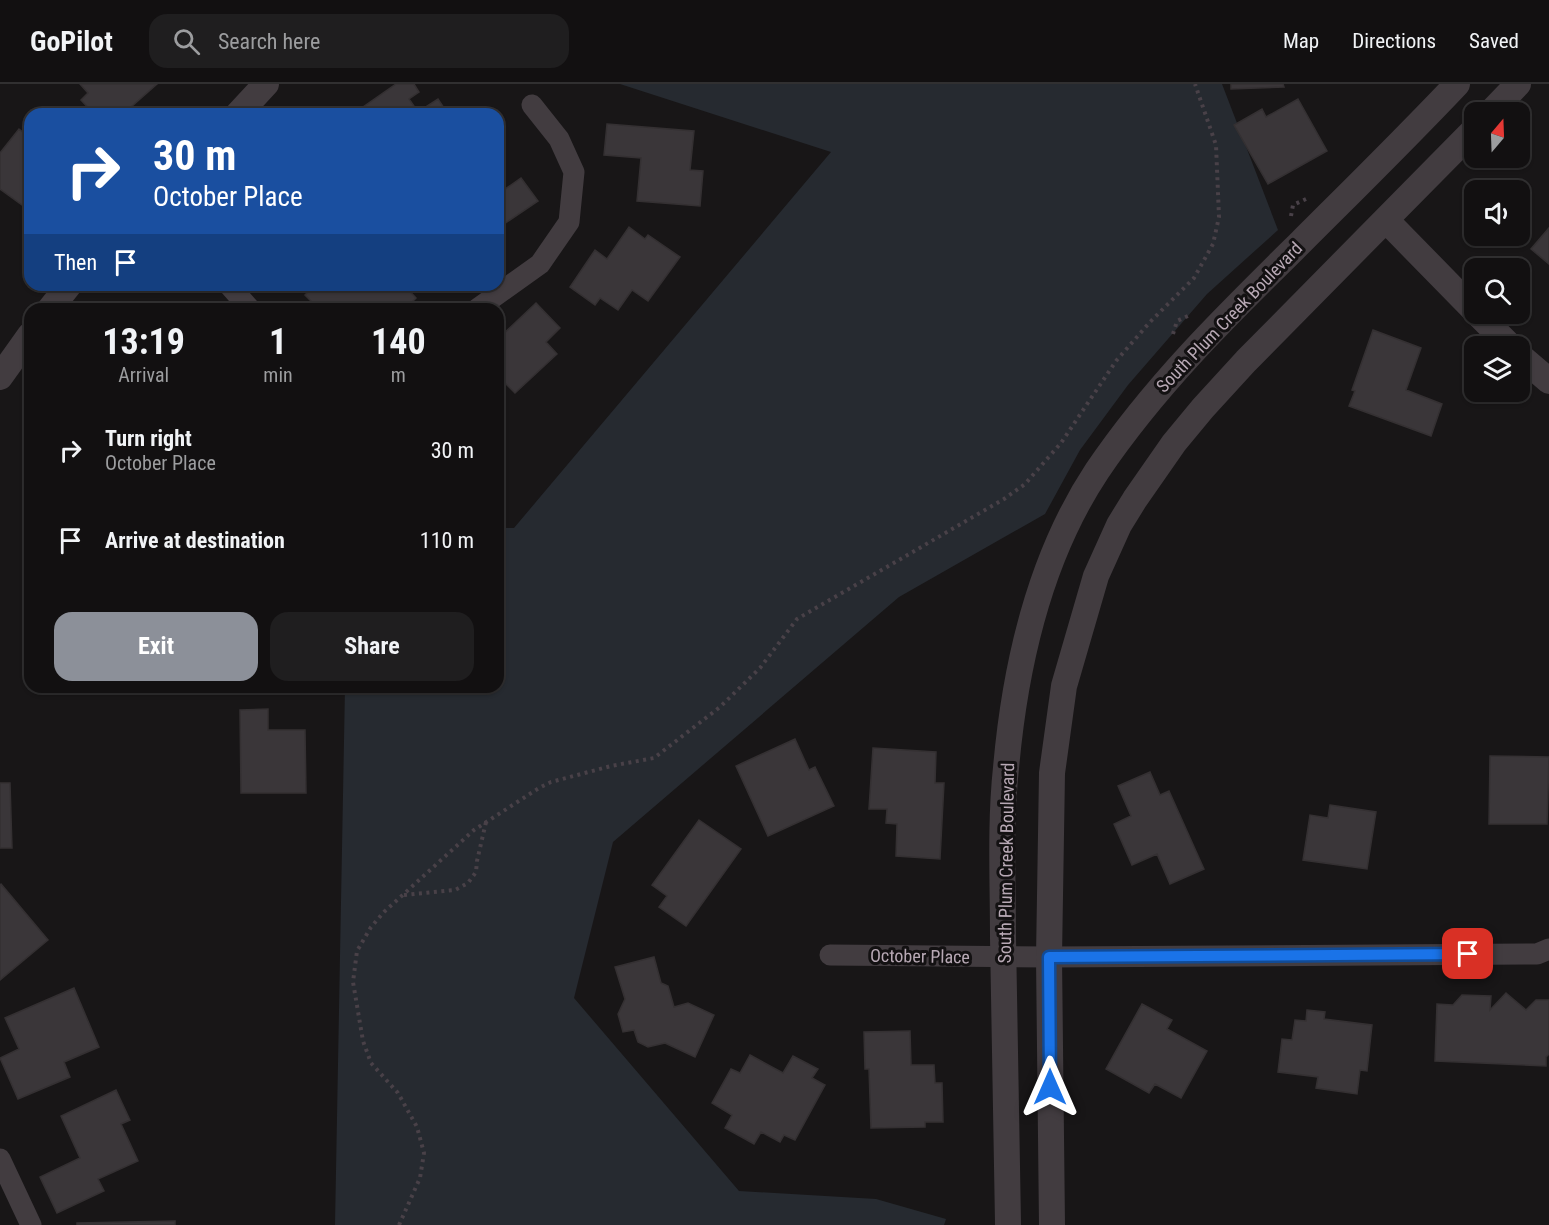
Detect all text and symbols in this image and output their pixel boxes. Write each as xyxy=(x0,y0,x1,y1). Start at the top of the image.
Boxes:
search box xyxy=(149,14,569,68)
text: GoPilot xyxy=(30,25,113,58)
icon: search xyxy=(170,25,203,58)
text: Search here xyxy=(218,29,320,54)
text: Map xyxy=(1283,29,1319,53)
text: Directions xyxy=(1352,29,1436,53)
text: Saved xyxy=(1469,29,1519,53)
north arrow xyxy=(1464,102,1530,168)
map controls xyxy=(1464,102,1530,402)
text: 30 m xyxy=(153,131,236,180)
icon: right xyxy=(54,132,132,210)
button: sound xyxy=(1464,180,1530,246)
text: October Place xyxy=(153,181,303,213)
street label: South Plum Creek Boulevard xyxy=(1152,237,1306,397)
icon: arrive xyxy=(109,246,142,279)
text: Then xyxy=(54,250,97,275)
button: search xyxy=(1464,258,1530,324)
text: 13:19 xyxy=(102,321,185,363)
text: 1 xyxy=(269,321,287,363)
text: 140 xyxy=(371,321,426,363)
button: layers xyxy=(1464,336,1530,402)
text: Arrival xyxy=(118,363,169,387)
text: min xyxy=(263,363,293,387)
text: m xyxy=(391,363,406,387)
text: Turn right xyxy=(105,426,192,451)
icon: right xyxy=(54,434,87,467)
text: 30 m xyxy=(431,438,474,463)
text: October Place xyxy=(105,451,216,475)
icon: arrive xyxy=(54,524,87,557)
text: Arrive at destination xyxy=(105,528,285,553)
text: 110 m xyxy=(420,528,474,553)
button: Exit xyxy=(54,612,258,681)
button: Share xyxy=(270,612,474,681)
street label: South Plum Creek Boulevard xyxy=(994,762,1018,964)
pin xyxy=(1442,928,1493,979)
icon: arrive xyxy=(1451,937,1484,970)
street label: October Place xyxy=(870,945,970,967)
position arrow xyxy=(1018,1055,1082,1119)

